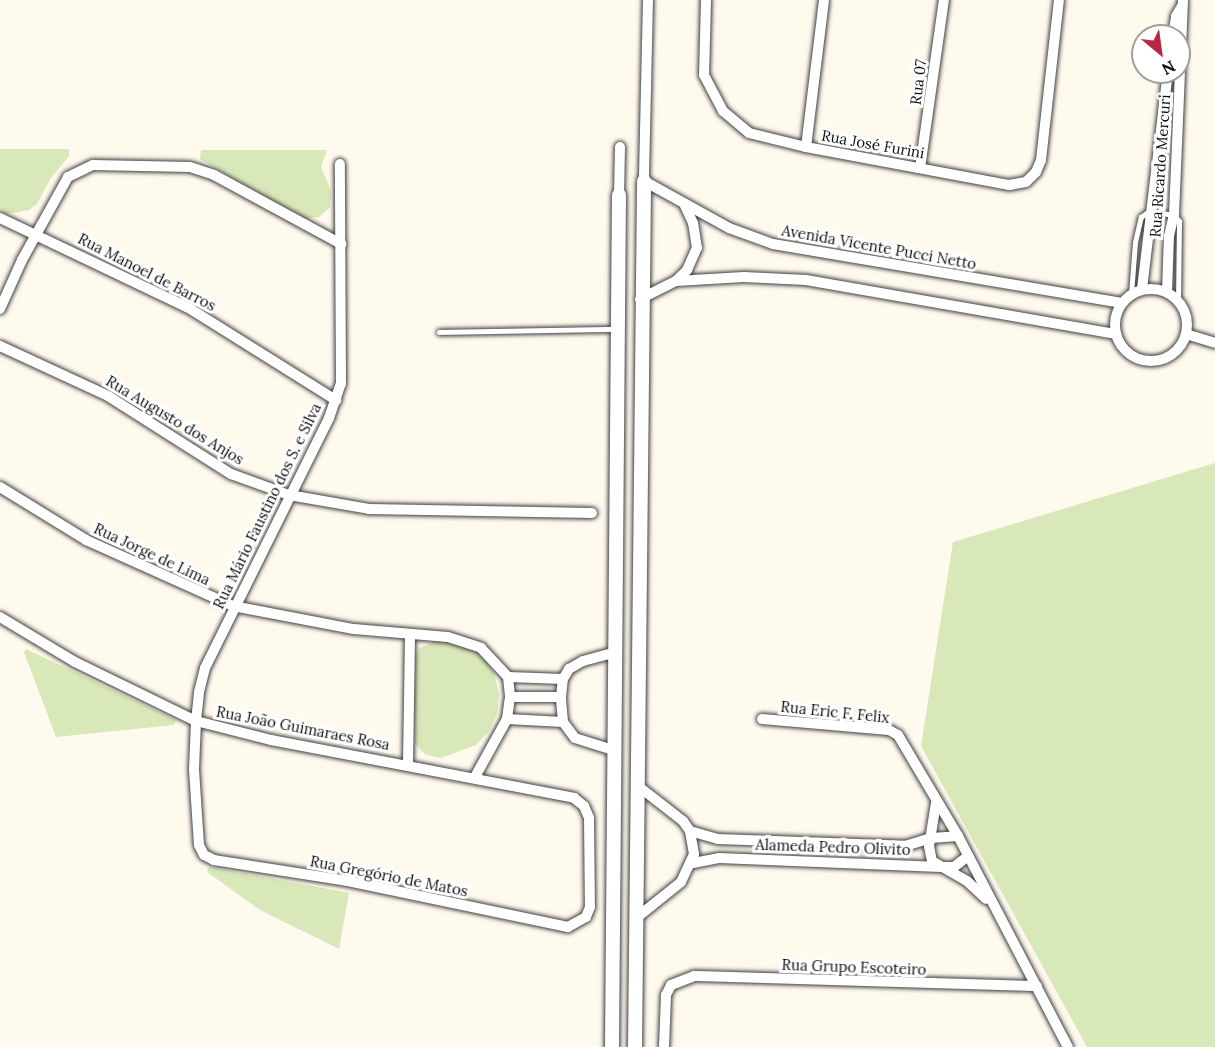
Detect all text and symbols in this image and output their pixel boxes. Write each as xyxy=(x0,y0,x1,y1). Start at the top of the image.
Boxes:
north arrow xyxy=(1131,24,1191,84)
text: N xyxy=(1158,56,1179,80)
street label: Rua 07 xyxy=(906,58,930,106)
street label: Rua Ricardo Mercuri xyxy=(1146,94,1174,238)
street label: Rua José Furini xyxy=(820,126,926,162)
street label: Avenida Vicente Pucci Netto xyxy=(780,221,978,273)
street label: Rua Manoel de Barros xyxy=(75,229,219,315)
street label: Rua Augusto dos Anjos xyxy=(103,372,247,468)
street label: Rua Mário Faustino dos S. e Silva xyxy=(209,400,325,612)
street label: Rua Jorge de Lima xyxy=(91,519,213,589)
street label: Rua Eric F. Felix xyxy=(780,697,890,727)
street label: Rua João Guimaraes Rosa xyxy=(215,702,391,754)
street label: Alameda Pedro Olivito xyxy=(755,835,911,859)
street label: Rua Gregório de Matos xyxy=(309,852,469,900)
street label: Rua Grupo Escoteiro xyxy=(781,955,927,979)

